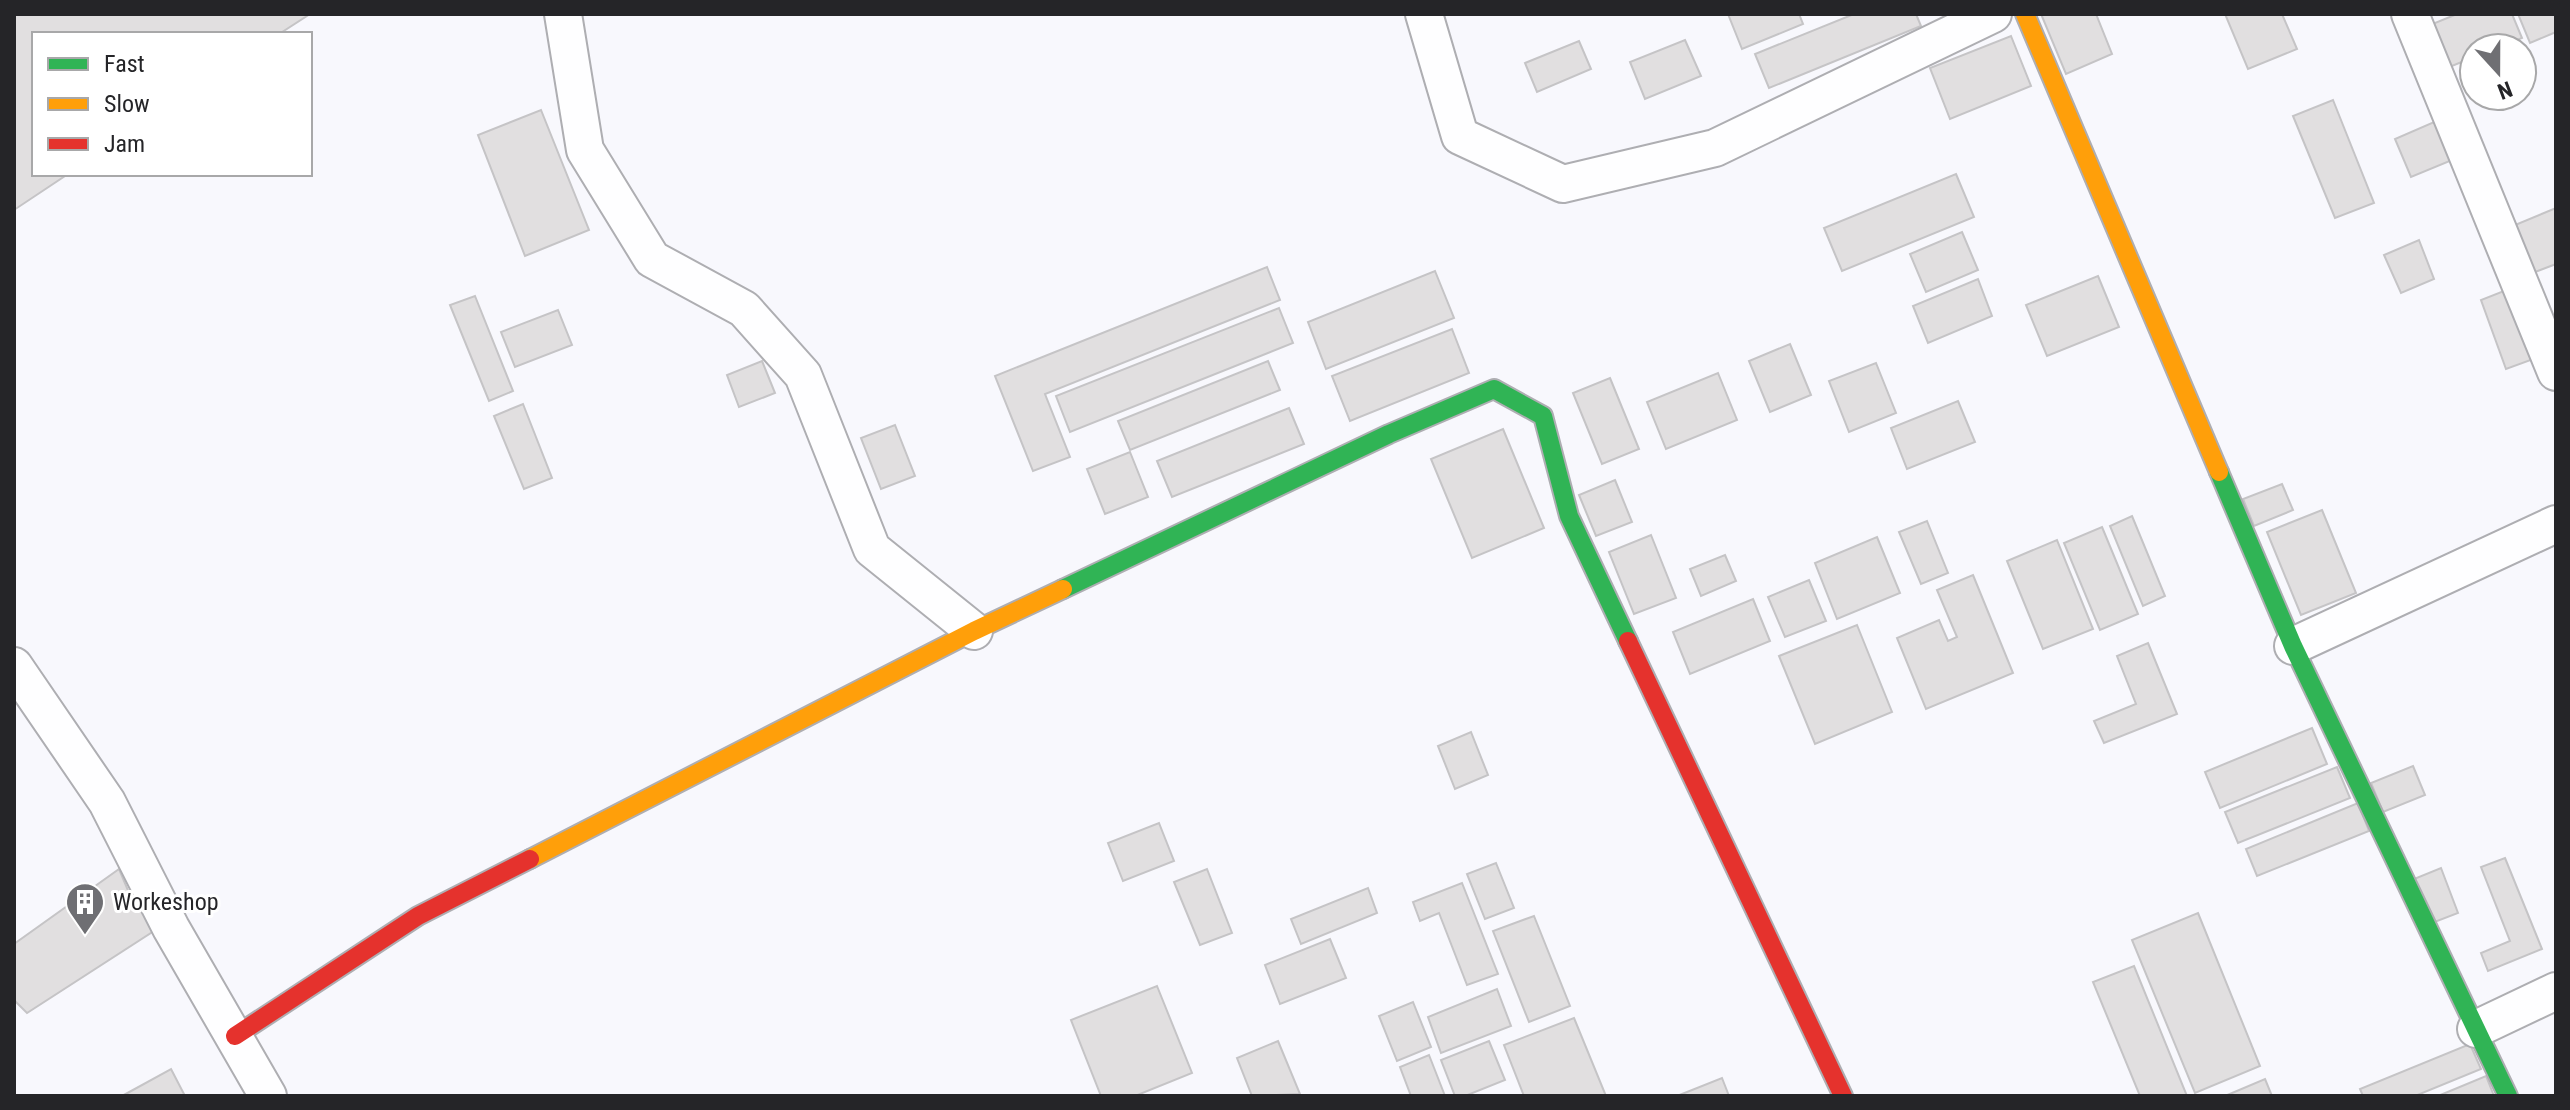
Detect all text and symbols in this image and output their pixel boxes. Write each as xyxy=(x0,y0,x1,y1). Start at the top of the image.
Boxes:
legend xyxy=(32,32,312,176)
north arrow xyxy=(2458,32,2538,112)
text: Fast xyxy=(104,50,145,78)
text: N xyxy=(2494,76,2516,104)
text: Slow xyxy=(104,90,150,118)
text: Jam xyxy=(104,130,145,158)
building icon: Workeshop xyxy=(64,881,106,936)
place label: Workeshop xyxy=(113,888,219,916)

